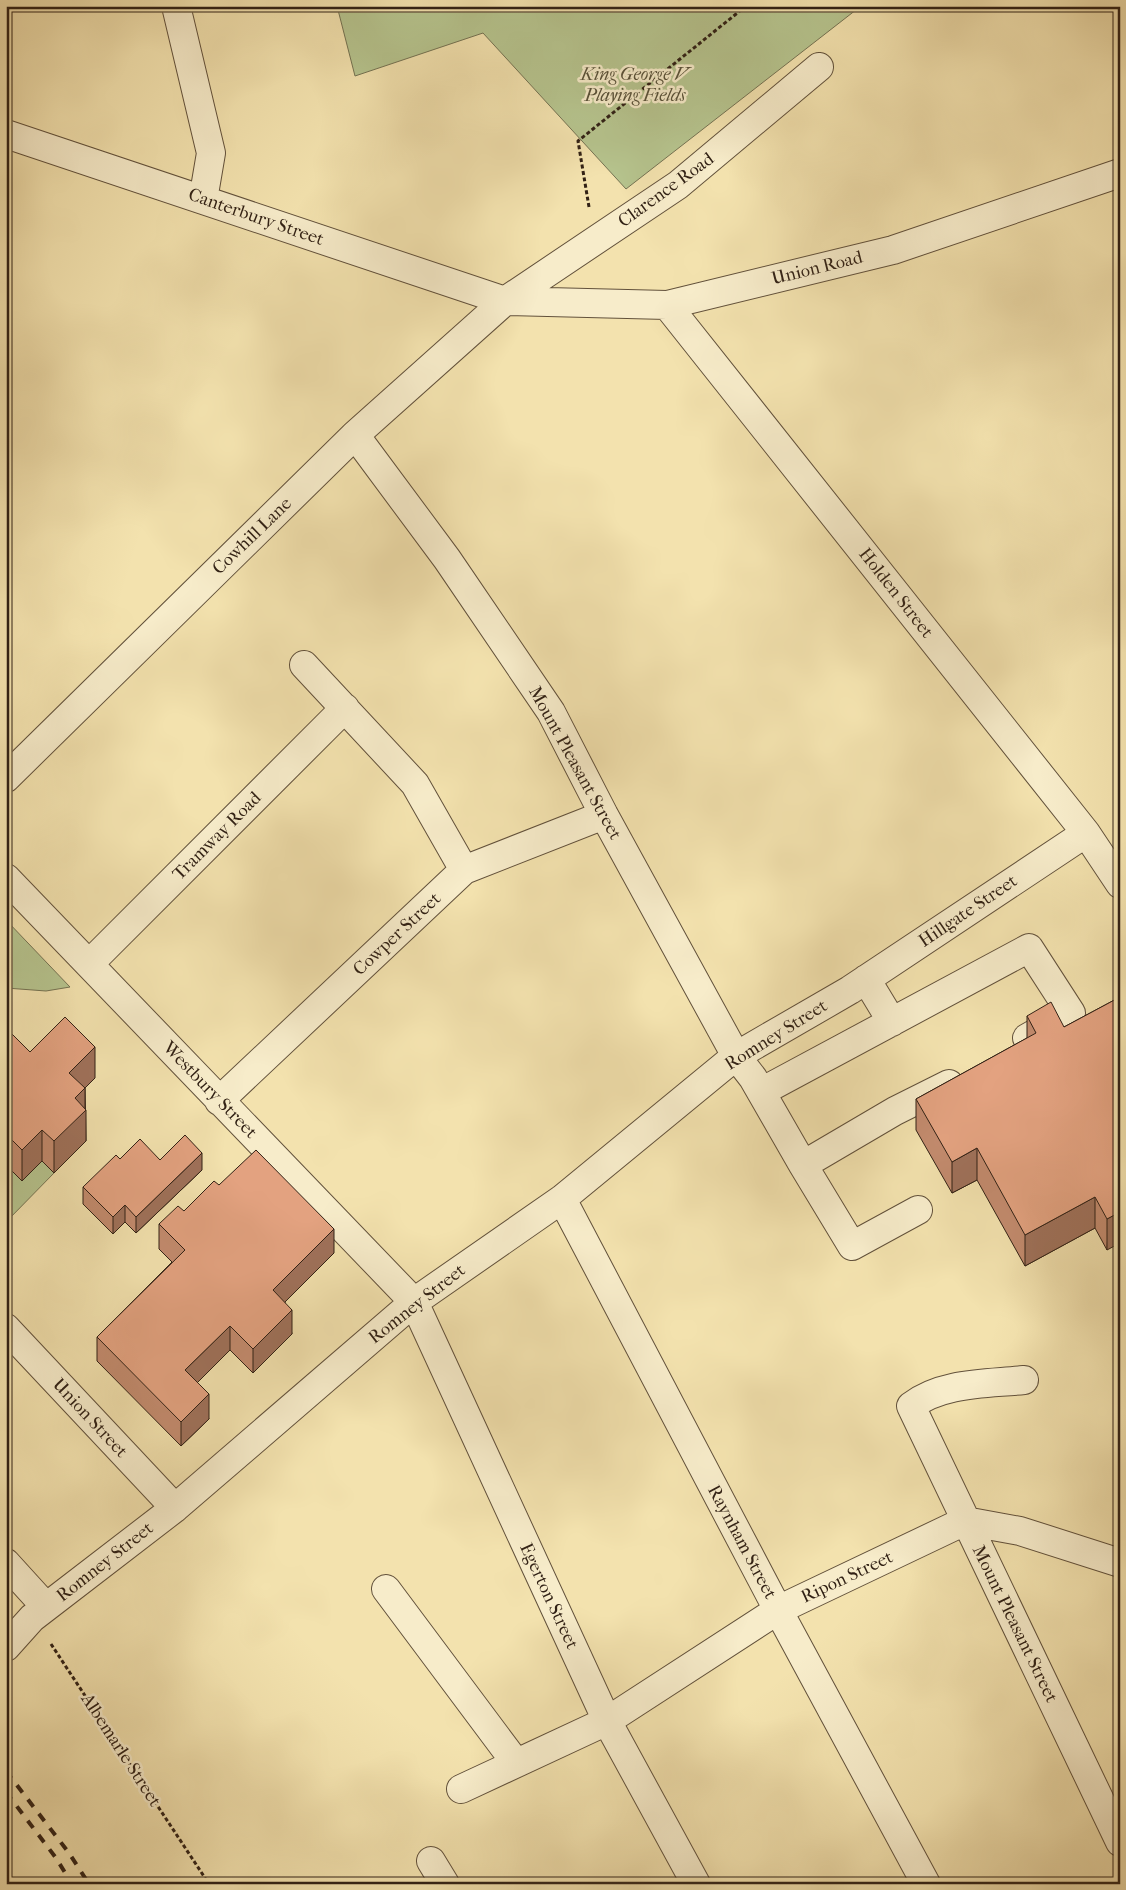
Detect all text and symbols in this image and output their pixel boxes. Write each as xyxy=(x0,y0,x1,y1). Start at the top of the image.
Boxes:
park label: King George V Playing Fields xyxy=(579,64,692,106)
street label: Clarence Road xyxy=(614,148,718,232)
street label: Canterbury Street xyxy=(186,184,327,250)
street label: Union Road xyxy=(769,247,865,289)
street label: Cowhill Lane xyxy=(208,493,296,579)
street label: Holden Street xyxy=(854,544,938,643)
street label: Mount Pleasant Street xyxy=(524,683,626,844)
street label: Tramway Road xyxy=(168,787,266,885)
street label: Hillgate Street xyxy=(915,870,1022,952)
street label: Cowper Street xyxy=(349,888,446,980)
street label: Romney Street xyxy=(721,995,832,1075)
street label: Westbury Street xyxy=(158,1036,262,1143)
street label: Romney Street xyxy=(365,1259,470,1348)
street label: Union Street xyxy=(48,1374,132,1462)
street label: Raynham Street xyxy=(703,1481,781,1603)
street label: Romney Street xyxy=(53,1517,158,1606)
street label: Egerton Street xyxy=(515,1540,583,1653)
street label: Mount Pleasant Street xyxy=(968,1542,1062,1706)
street label: Ripon Street xyxy=(798,1546,897,1607)
street label: Albemarle Street xyxy=(76,1689,166,1811)

